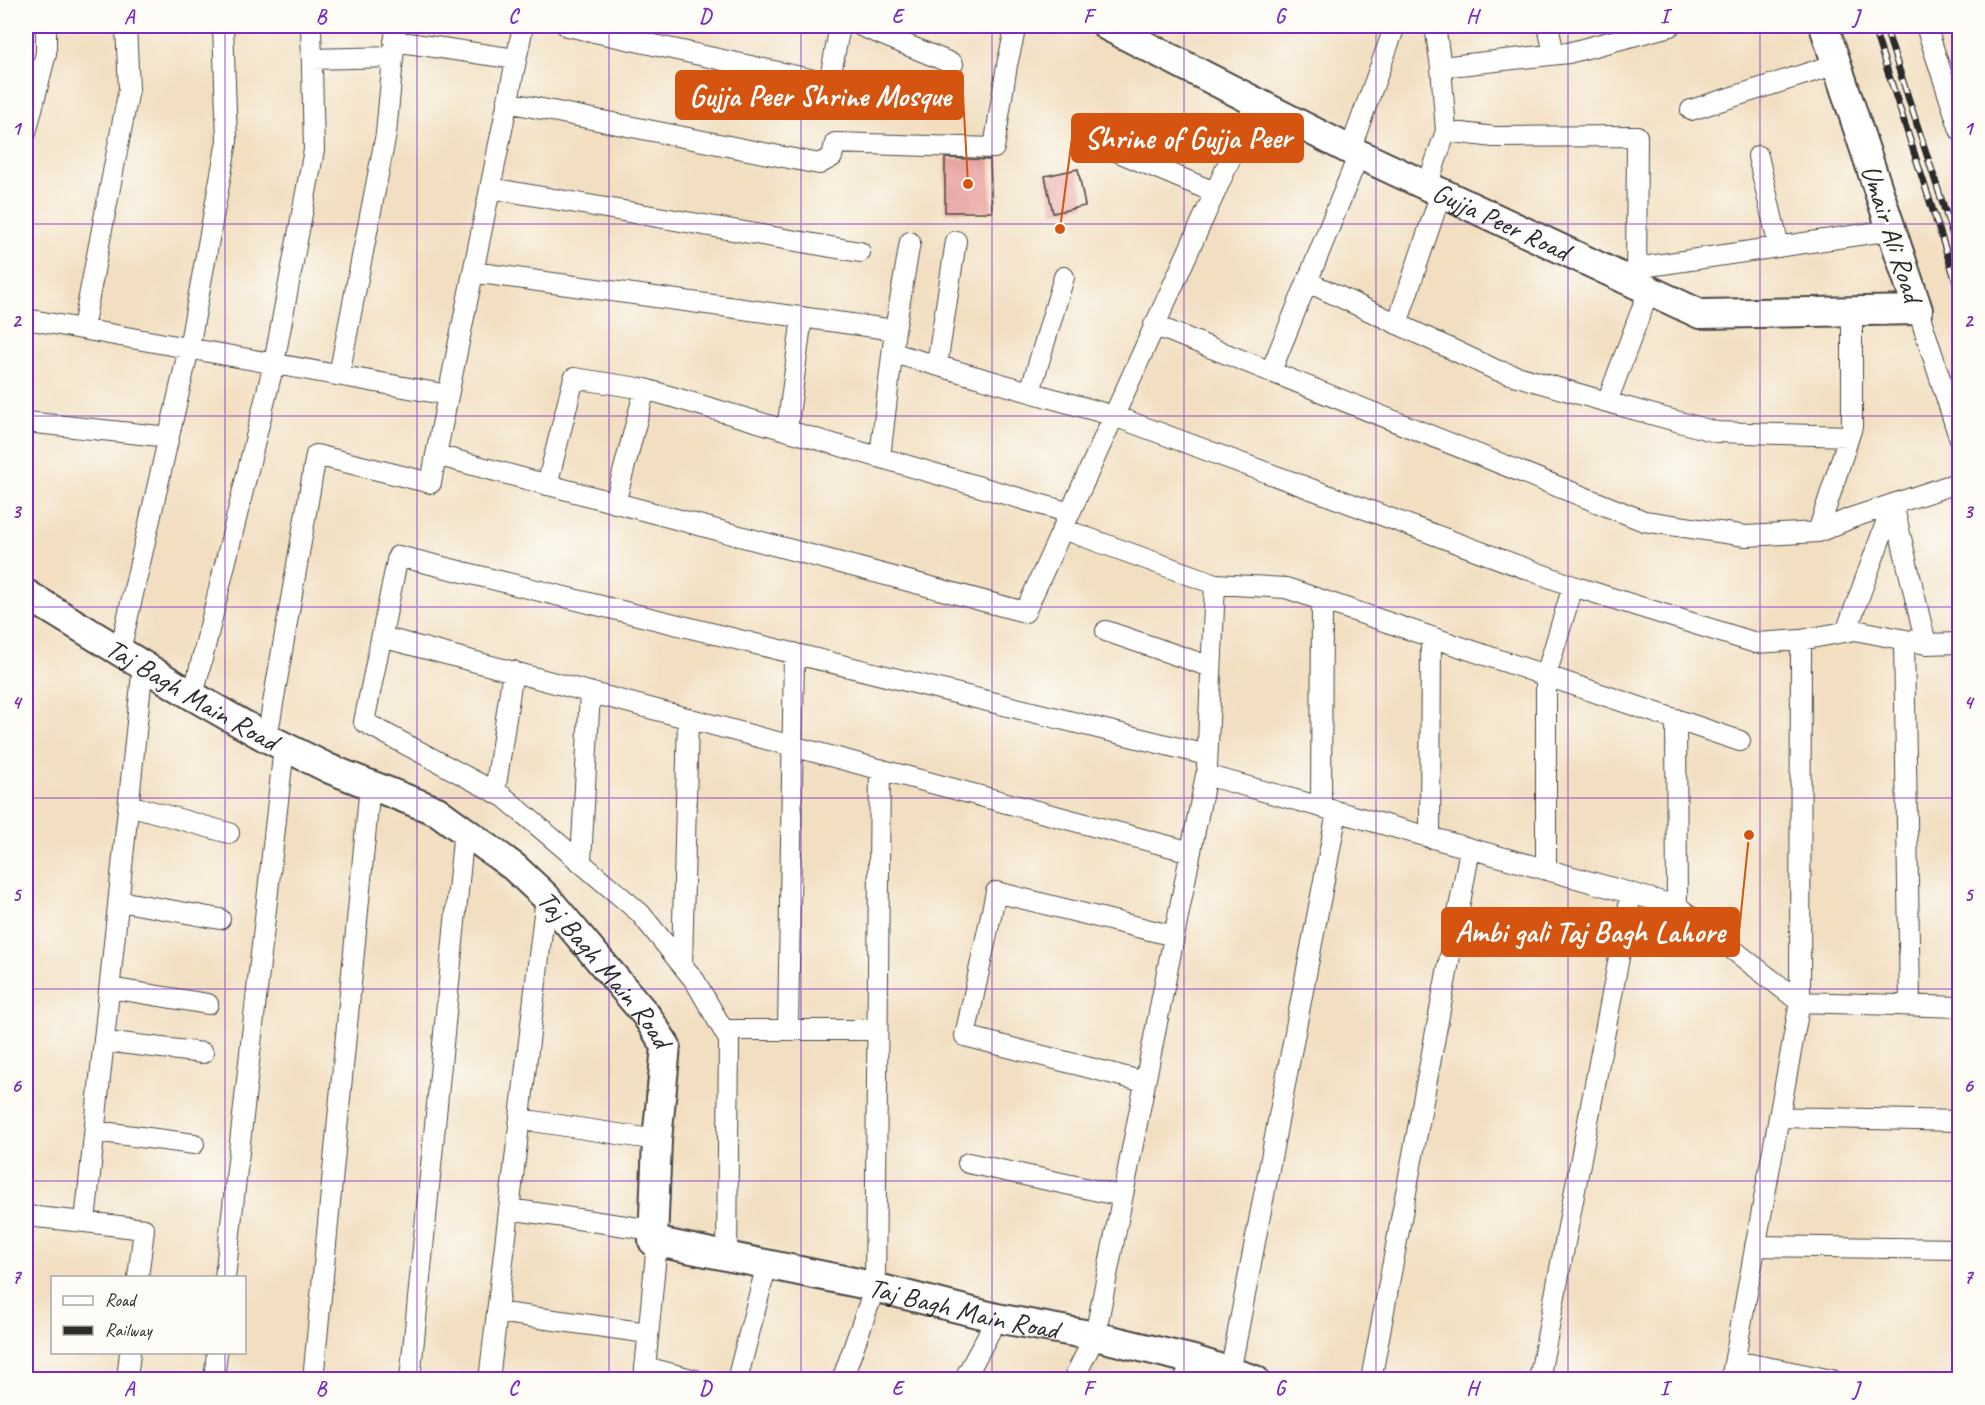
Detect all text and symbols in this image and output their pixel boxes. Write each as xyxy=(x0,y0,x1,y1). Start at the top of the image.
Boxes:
text: A xyxy=(124,4,136,29)
text: B xyxy=(316,4,328,29)
text: C xyxy=(508,4,520,29)
text: D xyxy=(699,4,713,29)
text: E xyxy=(892,4,906,29)
text: F xyxy=(1083,4,1097,29)
text: G xyxy=(1275,4,1288,29)
text: H xyxy=(1466,4,1481,29)
text: I xyxy=(1660,4,1673,29)
text: J xyxy=(1851,4,1863,29)
callout: Gujja Peer Shrine Mosque xyxy=(676,71,963,119)
text: Gujja Peer Shrine Mosque xyxy=(689,77,953,115)
callout: Shrine of Gujja Peer xyxy=(1072,114,1303,162)
text: 1 xyxy=(12,116,23,141)
text: 1 xyxy=(1964,116,1975,141)
text: Shrine of Gujja Peer xyxy=(1084,119,1295,157)
street label: Umair Ali Road xyxy=(1853,160,1932,310)
street label: Gujja Peer Road xyxy=(1427,174,1579,270)
text: 2 xyxy=(12,308,23,333)
text: 2 xyxy=(1964,308,1975,333)
text: 3 xyxy=(12,499,23,524)
text: 3 xyxy=(1964,499,1975,524)
street label: Taj Bagh Main Road xyxy=(100,630,287,760)
text: 4 xyxy=(12,690,24,715)
text: 4 xyxy=(1964,690,1976,715)
text: 5 xyxy=(12,882,23,907)
text: 5 xyxy=(1964,882,1975,907)
street label: Taj Bagh Main Road xyxy=(530,883,682,1057)
callout: Ambi gali Taj Bagh Lahore xyxy=(1442,908,1739,956)
text: Ambi gali Taj Bagh Lahore xyxy=(1455,913,1727,951)
text: 6 xyxy=(11,1073,22,1098)
text: 6 xyxy=(1963,1073,1974,1098)
text: 7 xyxy=(12,1264,23,1289)
text: 7 xyxy=(1964,1264,1975,1289)
street label: Taj Bagh Main Road xyxy=(865,1269,1065,1347)
legend xyxy=(51,1276,246,1354)
text: Road xyxy=(105,1289,138,1311)
text: Railway xyxy=(105,1319,153,1341)
text: A xyxy=(124,1376,136,1401)
text: B xyxy=(316,1376,328,1401)
text: C xyxy=(508,1376,520,1401)
text: D xyxy=(699,1376,713,1401)
text: E xyxy=(892,1376,906,1401)
text: F xyxy=(1083,1376,1097,1401)
text: G xyxy=(1275,1376,1288,1401)
text: H xyxy=(1466,1376,1481,1401)
text: I xyxy=(1660,1376,1673,1401)
text: J xyxy=(1851,1376,1863,1401)

